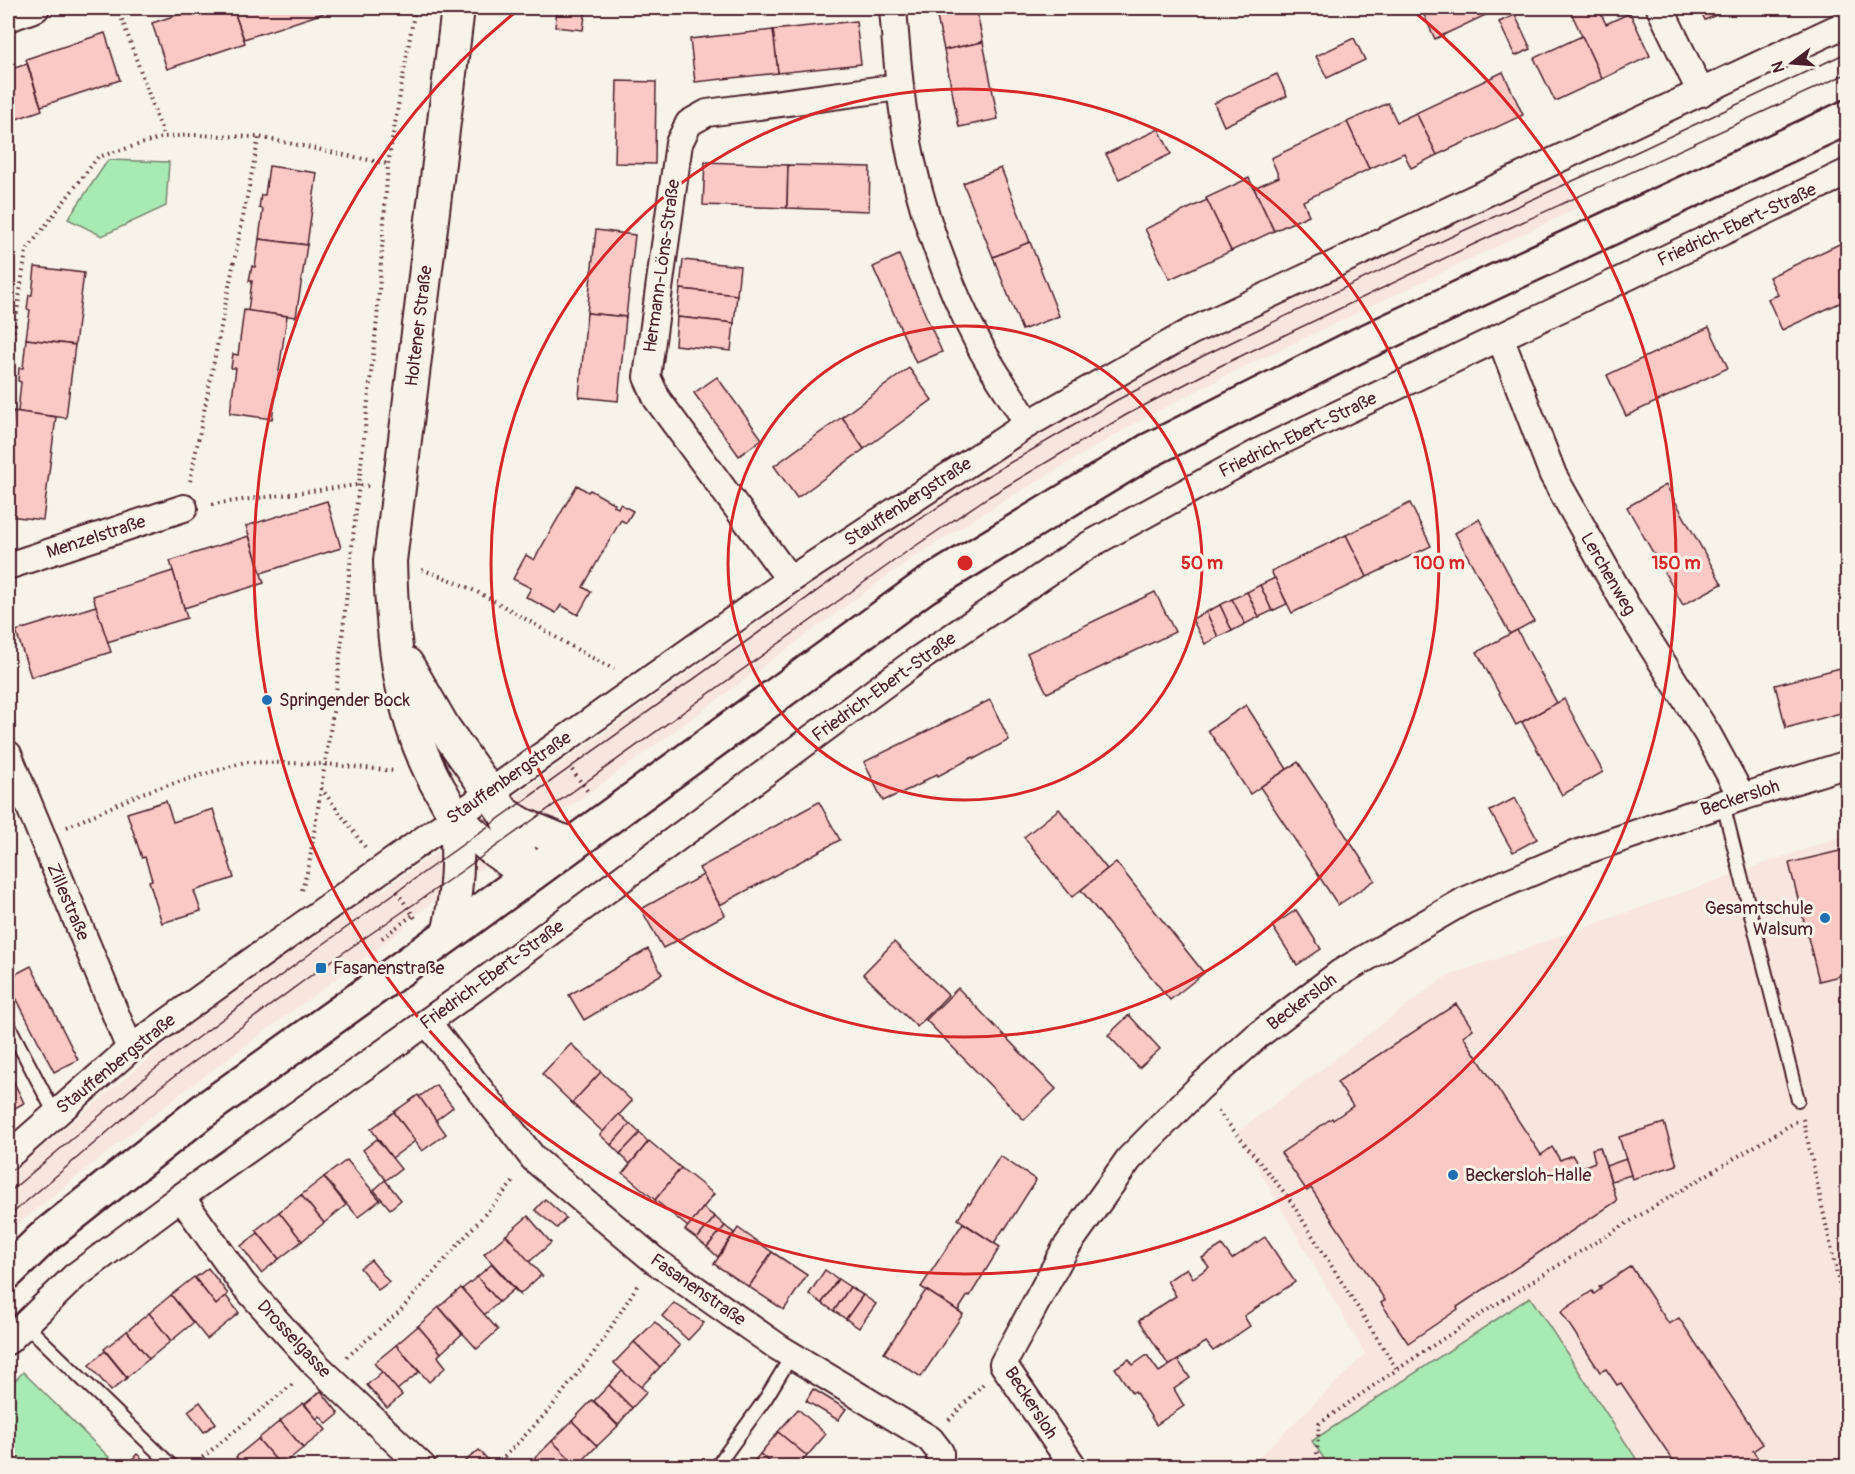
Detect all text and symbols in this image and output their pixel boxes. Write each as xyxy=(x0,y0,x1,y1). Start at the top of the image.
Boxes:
north arrow xyxy=(1762,33,1822,93)
text: N xyxy=(1767,59,1790,75)
street label: Hermann-Löns-Straße xyxy=(638,178,686,354)
street label: Friedrich-Ebert-Straße xyxy=(1654,178,1820,272)
street label: Holtener Straße xyxy=(400,264,438,388)
street label: Friedrich-Ebert-Straße xyxy=(1215,387,1381,483)
street label: Stauffenbergstraße xyxy=(840,452,976,552)
street label: Menzelstraße xyxy=(43,510,149,564)
street label: Lerchenweg xyxy=(1575,528,1641,620)
text: 50 m xyxy=(1181,552,1223,575)
text: 100 m xyxy=(1413,552,1465,575)
text: 150 m xyxy=(1652,552,1701,575)
centre of rings xyxy=(955,553,975,573)
street label: Friedrich-Ebert-Straße xyxy=(807,627,961,747)
place label: Springender Bock xyxy=(279,689,411,712)
marker: Springender Bock xyxy=(260,693,274,707)
street label: Stauffenbergstraße xyxy=(442,726,576,830)
street label: Beckersloh xyxy=(1698,774,1782,822)
street label: Zillestraße xyxy=(41,860,95,944)
place label: Gesamtschule Walsum xyxy=(1705,897,1813,941)
marker: Gesamtschule Walsum xyxy=(1818,911,1832,925)
street label: Friedrich-Ebert-Straße xyxy=(415,915,569,1035)
place label: Fasanenstraße xyxy=(333,957,444,980)
marker: Fasanenstraße xyxy=(314,961,328,975)
street label: Beckersloh xyxy=(1263,968,1341,1036)
street label: Stauffenbergstraße xyxy=(52,1009,181,1119)
place label: Beckersloh-Halle xyxy=(1465,1164,1591,1187)
marker: Beckersloh-Halle xyxy=(1446,1168,1460,1182)
street label: Fasanenstraße xyxy=(646,1249,750,1331)
street label: Drosselgasse xyxy=(252,1295,336,1383)
street label: Beckersloh xyxy=(999,1363,1063,1443)

